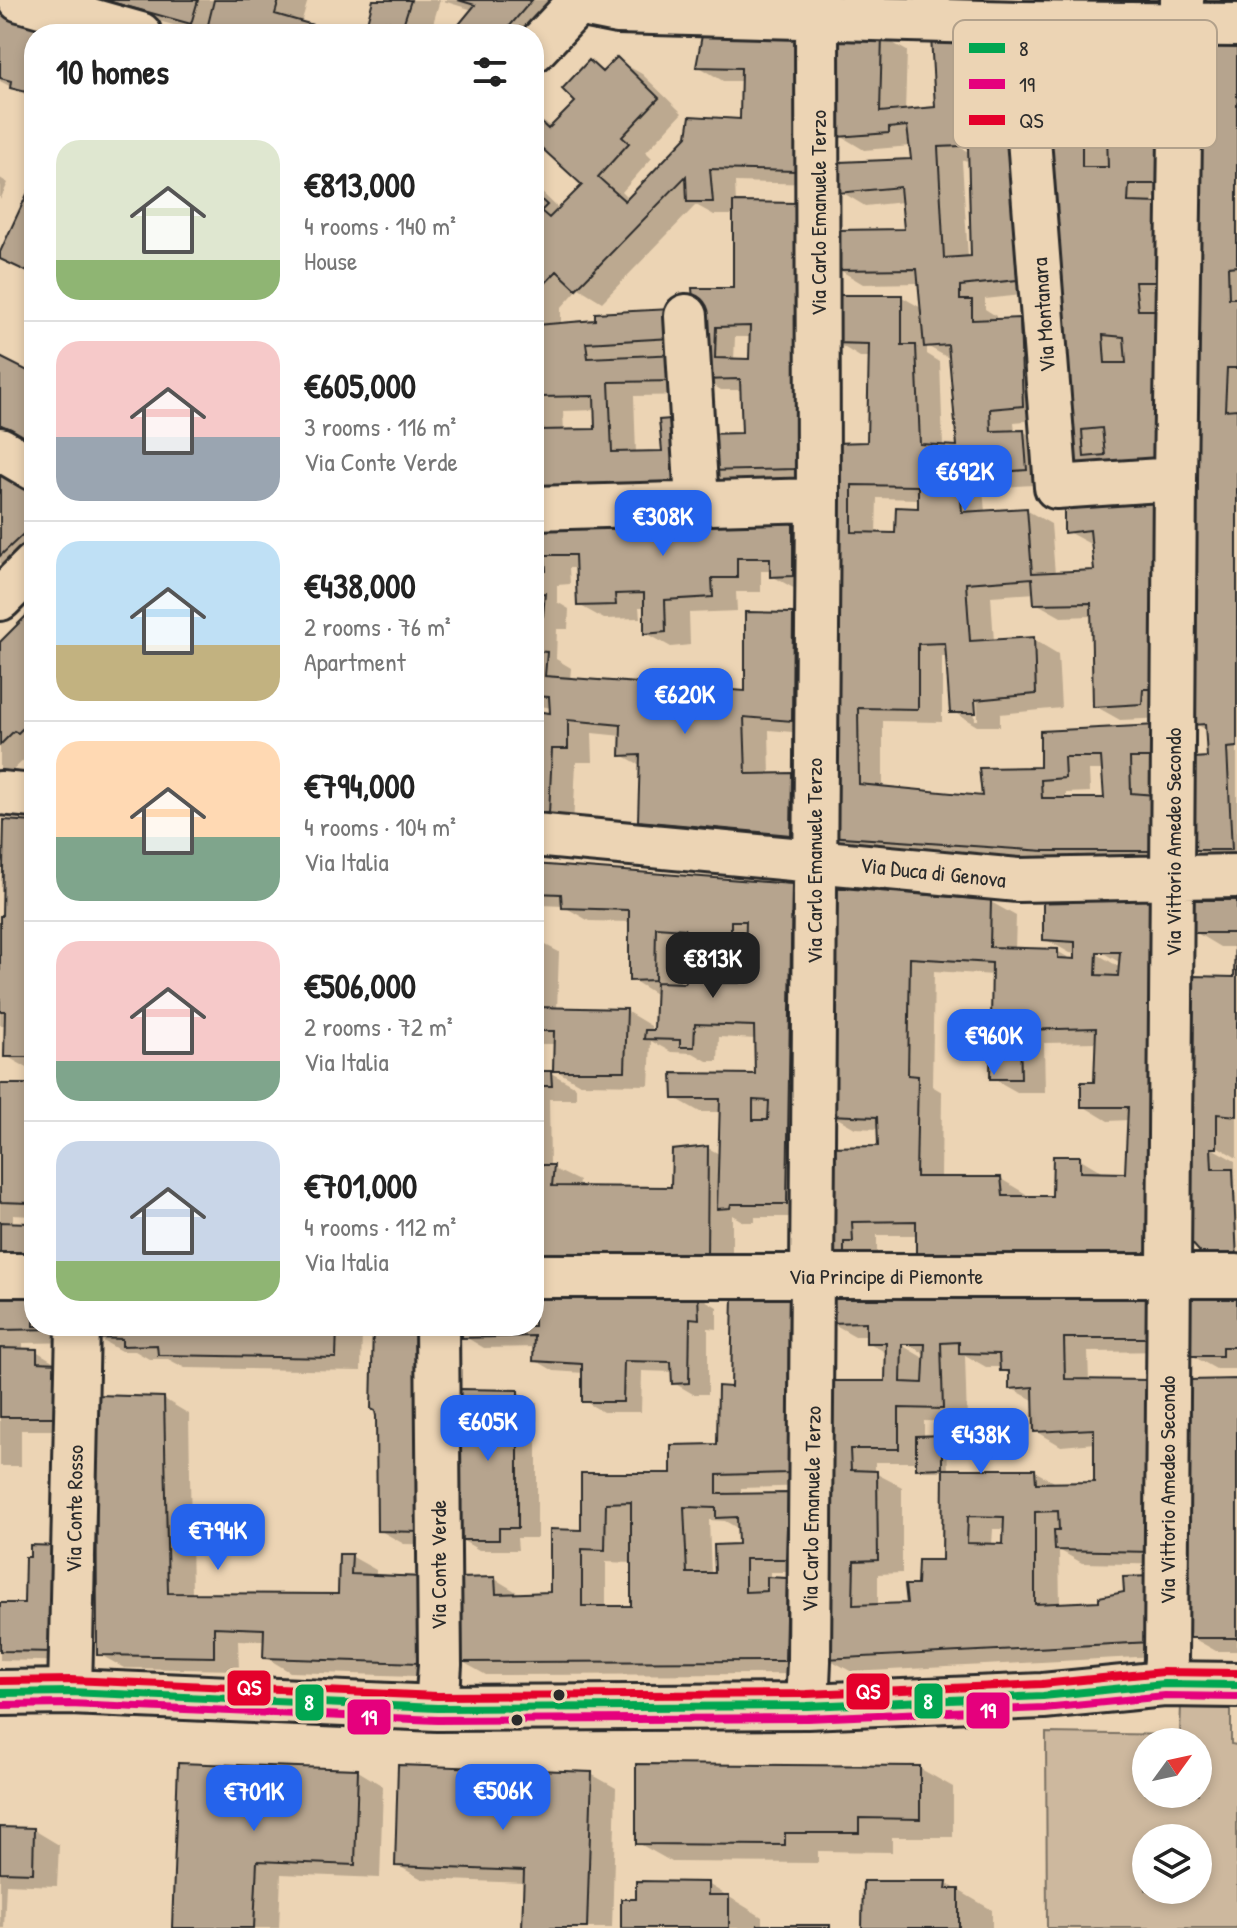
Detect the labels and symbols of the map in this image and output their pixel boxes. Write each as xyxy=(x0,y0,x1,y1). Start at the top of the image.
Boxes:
legend xyxy=(953,20,1217,148)
text: 8 xyxy=(1019,33,1029,63)
text: 19 xyxy=(1019,69,1035,99)
text: QS xyxy=(1019,105,1044,135)
street label: Via Carlo Emanuele Terzo xyxy=(803,110,833,316)
street label: Via Montanara xyxy=(1024,256,1062,373)
pin: €692K xyxy=(909,445,1021,513)
pin: €308K xyxy=(607,490,719,558)
pin: €620K xyxy=(629,668,741,736)
street label: Via Vittorio Amedeo Secondo xyxy=(1158,727,1188,956)
street label: Via Carlo Emanuele Terzo xyxy=(799,758,829,964)
street label: Via Duca di Genova xyxy=(859,849,1008,895)
pin: €813K xyxy=(657,932,769,1000)
pin: €960K xyxy=(938,1009,1050,1077)
street label: Via Principe di Piemonte xyxy=(789,1261,984,1291)
street label: Via Vittorio Amedeo Secondo xyxy=(1152,1375,1182,1604)
pin: €605K xyxy=(432,1395,544,1463)
street label: Via Carlo Emanuele Terzo xyxy=(794,1406,828,1612)
pin: €438K xyxy=(925,1408,1037,1476)
street label: Via Conte Rosso xyxy=(58,1445,90,1573)
street label: Via Conte Verde xyxy=(423,1500,453,1630)
pin: €794K xyxy=(162,1504,274,1572)
line badge: QS xyxy=(226,1669,272,1707)
text: QS xyxy=(237,1672,262,1702)
line badge: QS xyxy=(845,1672,891,1711)
text: QS xyxy=(856,1676,881,1706)
line badge: 8 xyxy=(913,1682,944,1720)
line badge: 8 xyxy=(294,1683,325,1722)
text: 8 xyxy=(923,1686,933,1716)
text: 8 xyxy=(304,1687,314,1717)
unlabelled marker xyxy=(551,1687,567,1703)
line badge: 19 xyxy=(965,1691,1011,1730)
text: 19 xyxy=(980,1695,996,1725)
line badge: 19 xyxy=(346,1698,392,1736)
text: 19 xyxy=(361,1702,377,1732)
unlabelled marker xyxy=(509,1712,525,1728)
north arrow xyxy=(1132,1728,1212,1808)
pin: €506K xyxy=(447,1764,559,1832)
pin: €701K xyxy=(198,1765,310,1833)

